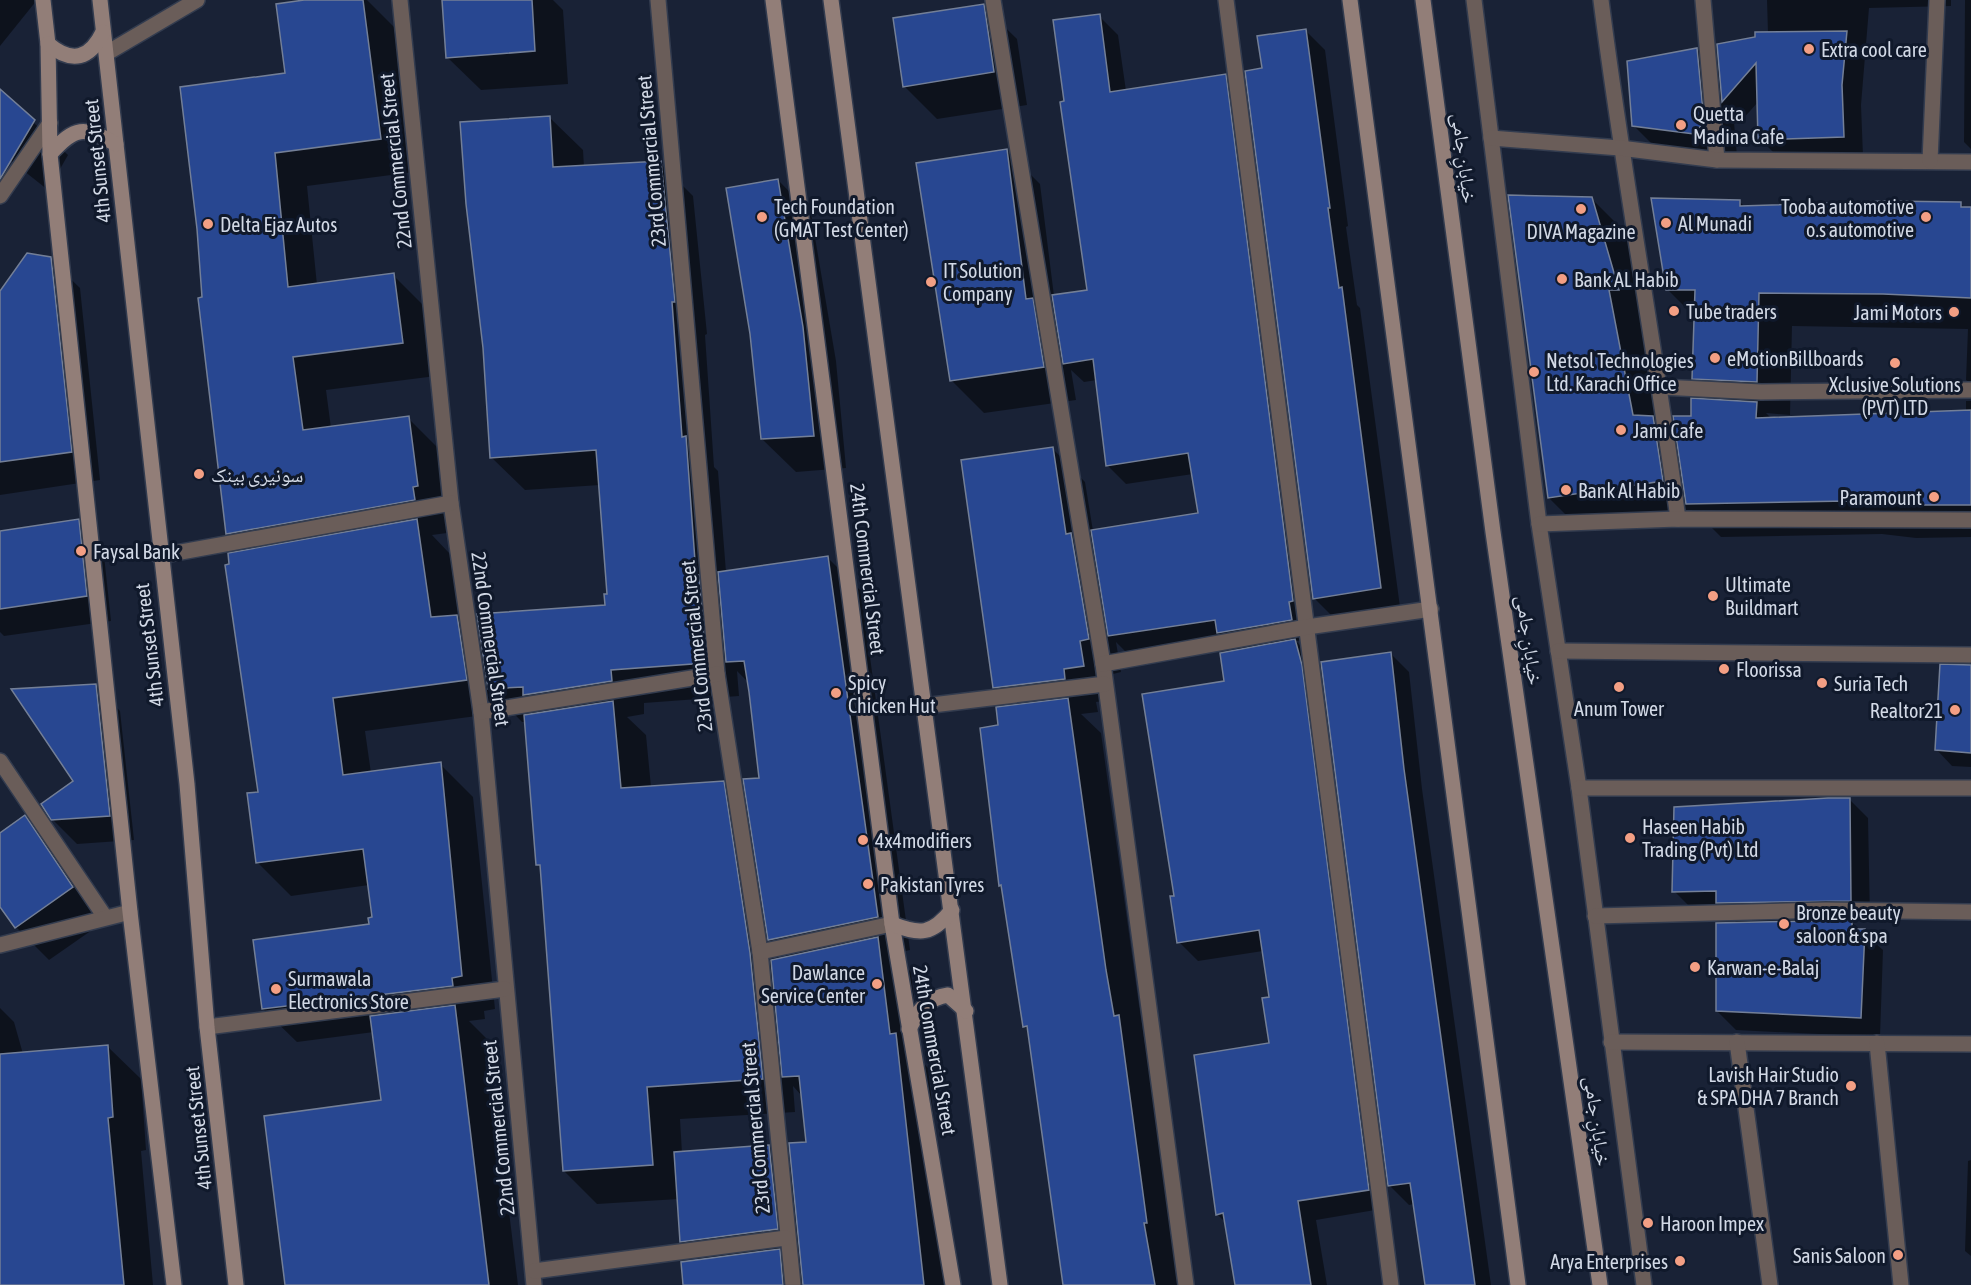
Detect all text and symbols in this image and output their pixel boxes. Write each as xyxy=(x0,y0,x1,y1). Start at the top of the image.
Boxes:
place label: Extra cool care xyxy=(1821,38,1927,61)
marker: Extra cool care xyxy=(1802,42,1816,56)
street label: 22nd Commercial Street xyxy=(374,72,416,250)
street label: 23rd Commercial Street xyxy=(632,74,670,248)
street label: 4th Sunset Street xyxy=(79,98,115,224)
place label: Quetta Madina Cafe xyxy=(1693,102,1784,148)
street label: خیابانِ جامی xyxy=(1442,112,1482,205)
marker: Quetta Madina Cafe xyxy=(1674,118,1688,132)
place label: Tech Foundation (GMAT Test Center) xyxy=(774,195,909,241)
place label: Tooba automotive o.s automotive xyxy=(1781,195,1914,241)
marker: DIVA Magazine xyxy=(1574,202,1588,216)
marker: Tech Foundation (GMAT Test Center) xyxy=(755,210,769,224)
marker: Tooba automotive o.s automotive xyxy=(1919,210,1933,224)
place label: Al Munadi xyxy=(1678,212,1752,235)
place label: Delta Ejaz Autos xyxy=(220,213,337,236)
marker: Al Munadi xyxy=(1659,216,1673,230)
marker: Delta Ejaz Autos xyxy=(201,217,215,231)
place label: DIVA Magazine xyxy=(1526,220,1636,243)
place label: IT Solution Company xyxy=(943,259,1022,305)
place label: Bank AL Habib xyxy=(1574,268,1679,291)
marker: Bank AL Habib xyxy=(1555,272,1569,286)
marker: IT Solution Company xyxy=(924,275,938,289)
place label: Tube traders xyxy=(1686,300,1777,323)
place label: Jami Motors xyxy=(1854,301,1942,324)
marker: Tube traders xyxy=(1667,304,1681,318)
marker: Jami Motors xyxy=(1947,305,1961,319)
place label: eMotionBillboards xyxy=(1727,347,1864,370)
place label: Netsol Technologies Ltd. Karachi Office xyxy=(1546,349,1694,395)
marker: eMotionBillboards xyxy=(1708,351,1722,365)
marker: Xclusive Solutions (PVT) LTD xyxy=(1888,356,1902,370)
marker: Netsol Technologies Ltd. Karachi Office xyxy=(1527,365,1541,379)
place label: Xclusive Solutions (PVT) LTD xyxy=(1829,373,1961,419)
place label: Jami Cafe xyxy=(1633,419,1703,442)
marker: Jami Cafe xyxy=(1614,423,1628,437)
place label: سونیری بینک xyxy=(211,463,303,487)
marker: سونیری بینک xyxy=(192,467,206,481)
place label: Bank Al Habib xyxy=(1578,479,1680,502)
street label: 24th Commercial Street xyxy=(846,482,890,656)
marker: Bank Al Habib xyxy=(1559,483,1573,497)
place label: Paramount xyxy=(1840,486,1922,509)
marker: Paramount xyxy=(1927,490,1941,504)
place label: Faysal Bank xyxy=(93,540,180,563)
marker: Faysal Bank xyxy=(74,544,88,558)
street label: 22nd Commercial Street xyxy=(467,550,515,728)
street label: 23rd Commercial Street xyxy=(676,559,716,733)
place label: Ultimate Buildmart xyxy=(1725,573,1799,619)
street label: 4th Sunset Street xyxy=(130,582,168,708)
marker: Ultimate Buildmart xyxy=(1706,589,1720,603)
street label: خیابانِ جامی xyxy=(1507,594,1548,688)
place label: Floorissa xyxy=(1736,658,1802,681)
marker: Floorissa xyxy=(1717,662,1731,676)
place label: Spicy Chicken Hut xyxy=(848,671,936,717)
place label: Suria Tech xyxy=(1834,672,1908,695)
marker: Suria Tech xyxy=(1815,676,1829,690)
marker: Anum Tower xyxy=(1612,680,1626,694)
marker: Spicy Chicken Hut xyxy=(829,686,843,700)
place label: Anum Tower xyxy=(1574,697,1665,720)
place label: Realtor21 xyxy=(1870,699,1943,722)
marker: Realtor21 xyxy=(1948,703,1962,717)
place label: Haseen Habib Trading (Pvt) Ltd xyxy=(1642,815,1758,861)
place label: 4x4modifiers xyxy=(875,829,972,852)
marker: Haseen Habib Trading (Pvt) Ltd xyxy=(1623,831,1637,845)
marker: 4x4modifiers xyxy=(856,833,870,847)
place label: Pakistan Tyres xyxy=(880,873,984,896)
marker: Pakistan Tyres xyxy=(861,877,875,891)
place label: Bronze beauty saloon & spa xyxy=(1796,901,1901,947)
marker: Bronze beauty saloon & spa xyxy=(1777,917,1791,931)
place label: Karwan-e-Balaj xyxy=(1707,956,1819,979)
marker: Karwan-e-Balaj xyxy=(1688,960,1702,974)
place label: Dawlance Service Center xyxy=(761,961,866,1007)
street label: 24th Commercial Street xyxy=(909,963,961,1137)
place label: Surmawala Electronics Store xyxy=(288,967,409,1013)
marker: Dawlance Service Center xyxy=(870,977,884,991)
marker: Surmawala Electronics Store xyxy=(269,982,283,996)
street label: 22nd Commercial Street xyxy=(477,1039,519,1217)
street label: 23rd Commercial Street xyxy=(736,1041,774,1215)
place label: Lavish Hair Studio & SPA DHA 7 Branch xyxy=(1697,1063,1839,1109)
street label: 4th Sunset Street xyxy=(180,1065,216,1191)
street label: خیابانِ جامی xyxy=(1575,1075,1616,1169)
marker: Lavish Hair Studio & SPA DHA 7 Branch xyxy=(1844,1079,1858,1093)
place label: Haroon Impex xyxy=(1660,1212,1764,1235)
marker: Haroon Impex xyxy=(1641,1216,1655,1230)
place label: Sanis Saloon xyxy=(1793,1244,1886,1267)
marker: Sanis Saloon xyxy=(1891,1248,1905,1262)
place label: Arya Enterprises xyxy=(1550,1250,1668,1273)
marker: Arya Enterprises xyxy=(1673,1254,1687,1268)

